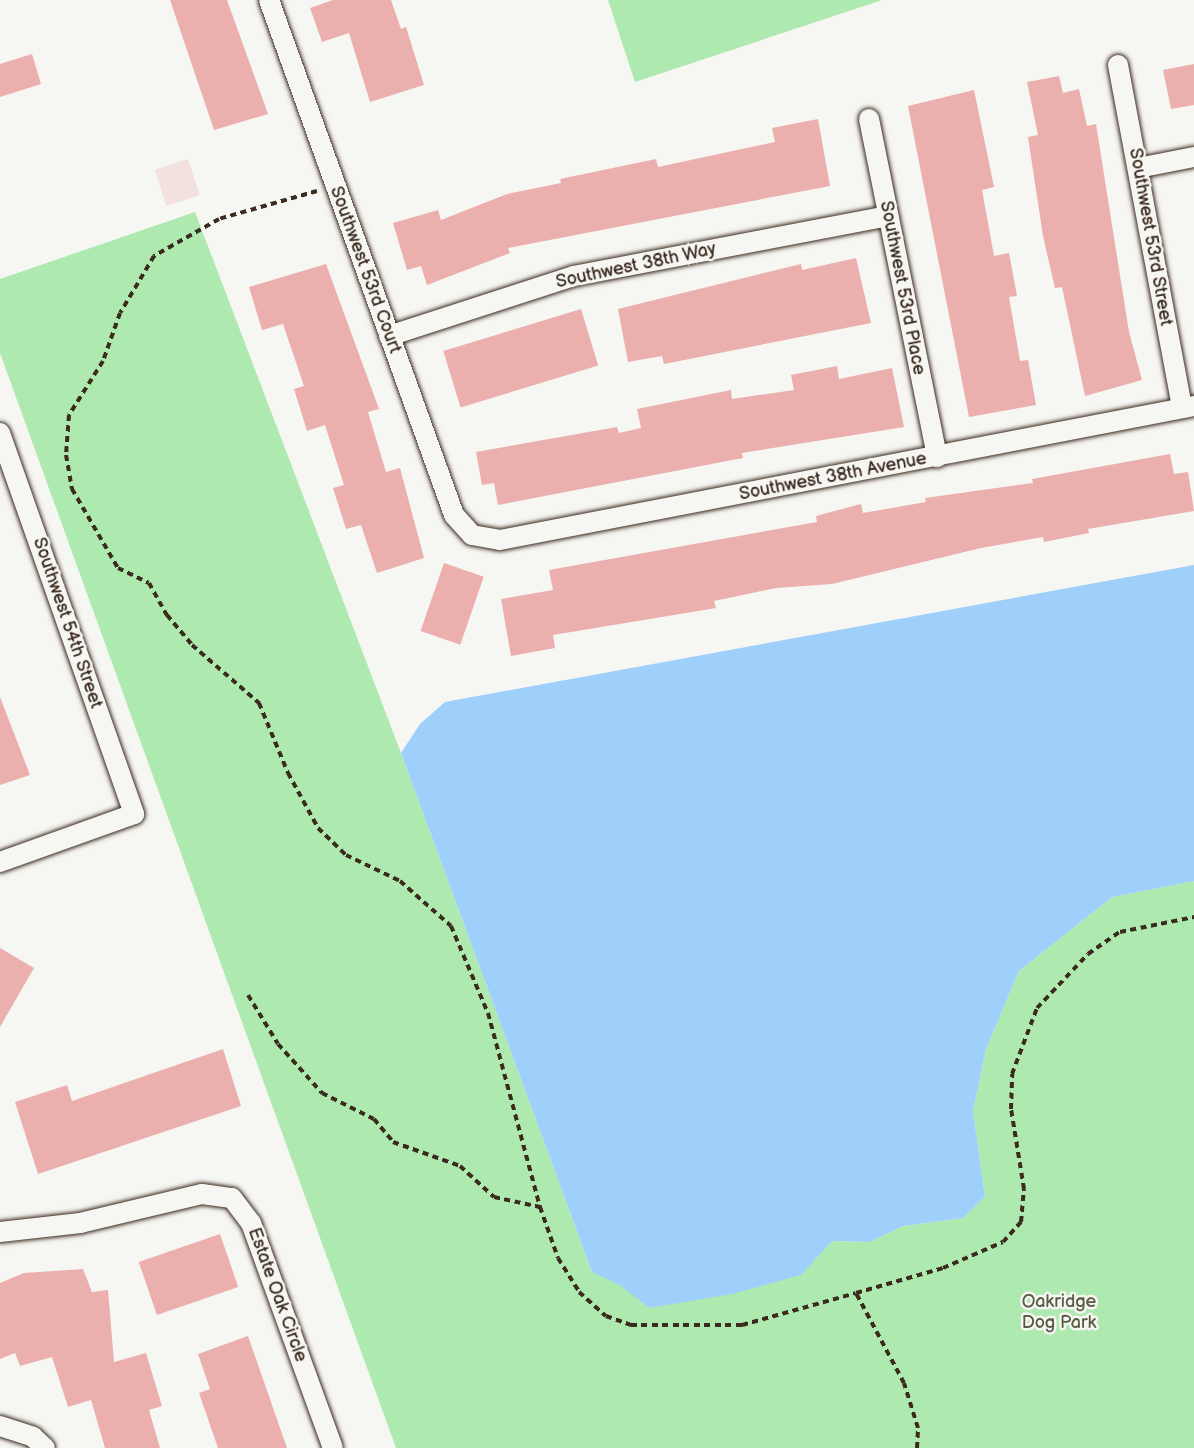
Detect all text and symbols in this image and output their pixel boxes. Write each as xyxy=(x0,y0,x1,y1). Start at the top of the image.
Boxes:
street label: Southwest 53rd Street xyxy=(1124,146,1176,328)
street label: Southwest 53rd Court xyxy=(325,184,405,356)
street label: Southwest 53rd Place xyxy=(875,199,929,377)
street label: Southwest 38th Way xyxy=(554,238,718,294)
street label: Southwest 38th Avenue xyxy=(737,448,929,506)
street label: Southwest 54th Street xyxy=(28,535,106,711)
street label: Estate Oak Circle xyxy=(243,1225,311,1365)
park label: Oakridge Dog Park xyxy=(1022,1292,1096,1334)

